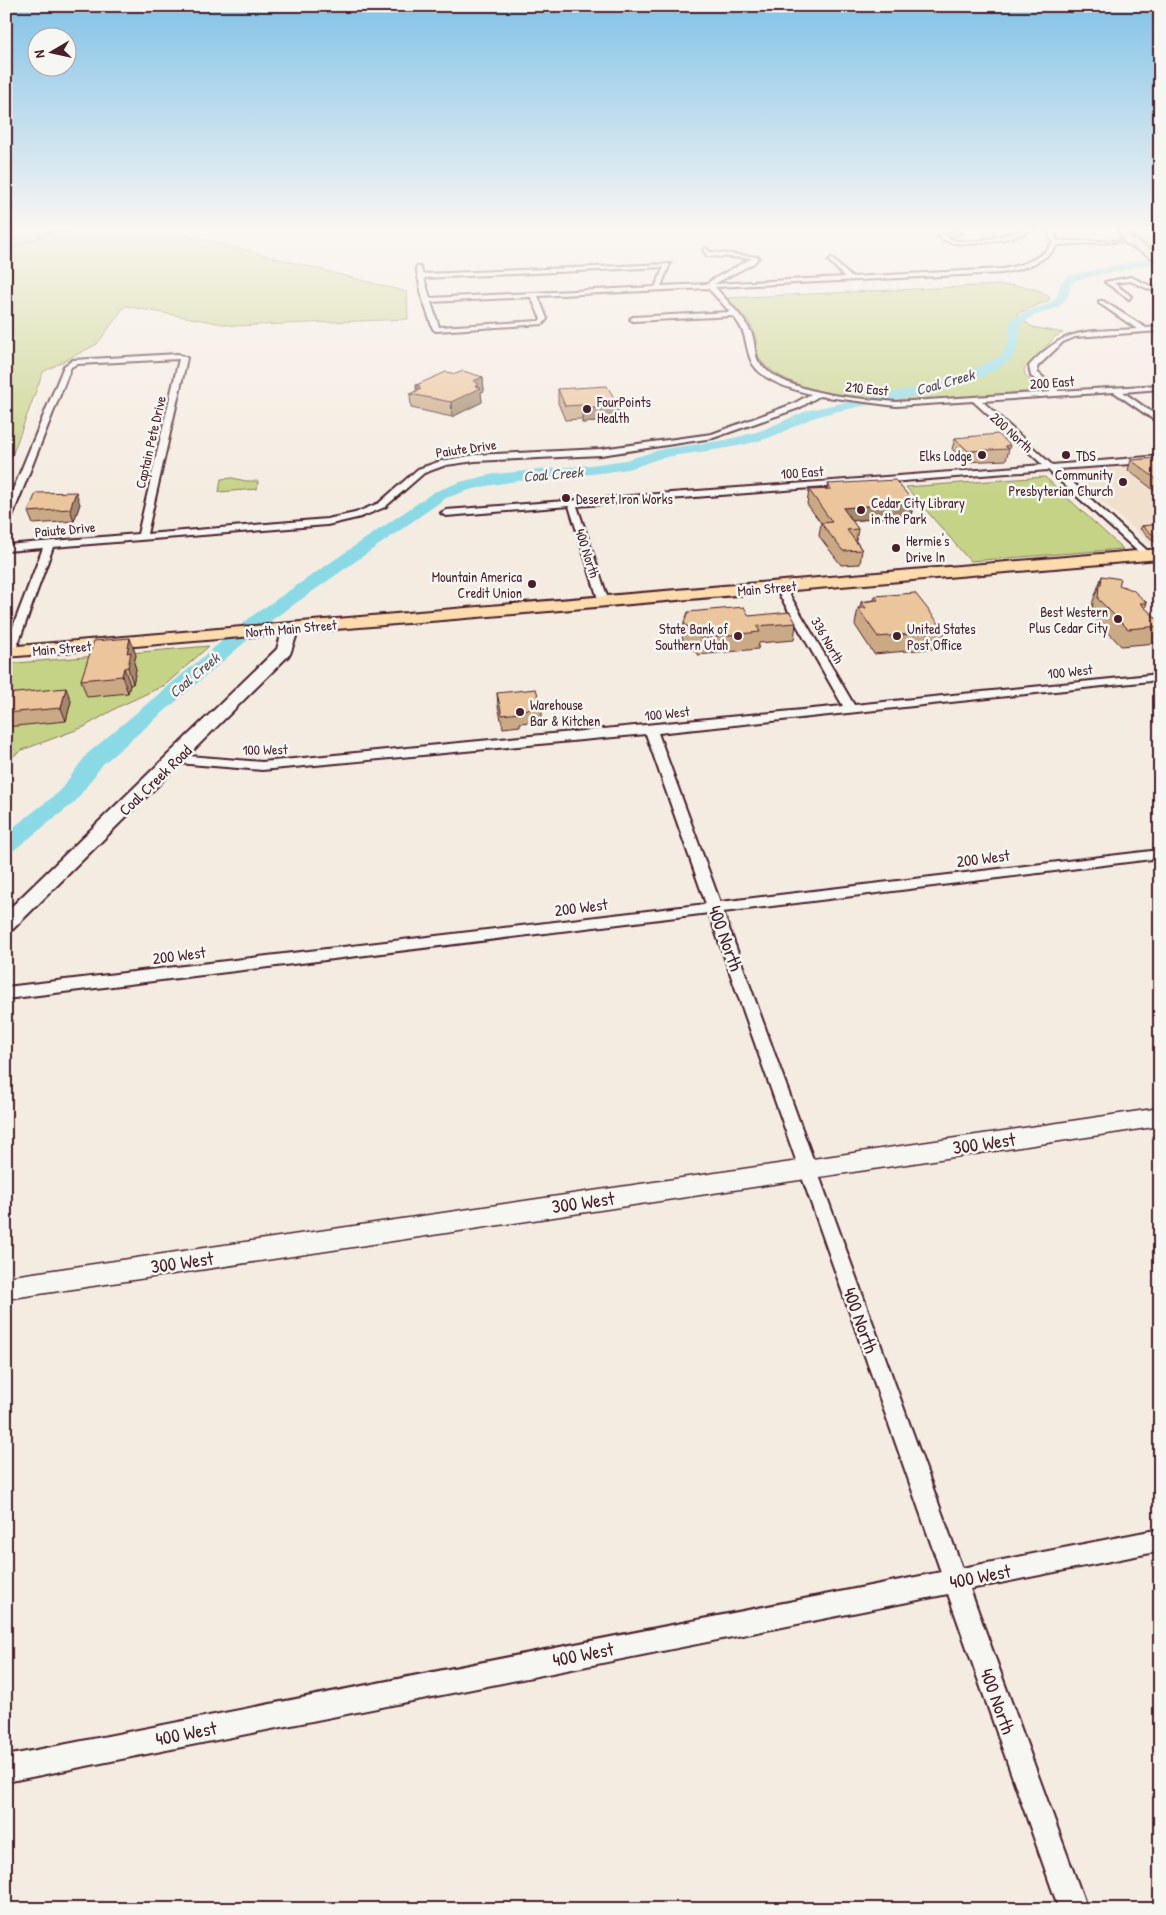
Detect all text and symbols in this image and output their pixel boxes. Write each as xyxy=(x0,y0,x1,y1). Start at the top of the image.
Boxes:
north arrow xyxy=(28,28,78,78)
text: N xyxy=(29,48,49,59)
water label: Coal Creek xyxy=(913,363,978,400)
street label: 200 East xyxy=(1029,371,1075,393)
street label: 210 East xyxy=(845,376,890,400)
place label: FourPoints Health xyxy=(596,392,651,427)
street label: Captain Pete Drive xyxy=(130,393,171,490)
marker: FourPoints Health xyxy=(581,403,593,415)
street label: 200 North xyxy=(987,408,1038,456)
street label: Paiute Drive xyxy=(435,434,498,462)
place label: Elks Lodge xyxy=(920,446,972,466)
place label: TDS xyxy=(1076,446,1096,465)
marker: Elks Lodge xyxy=(976,449,988,461)
marker: TDS xyxy=(1060,449,1072,461)
water label: Coal Creek xyxy=(522,461,585,487)
street label: 100 East xyxy=(780,461,824,483)
place label: Community Presbyterian Church xyxy=(1008,465,1113,501)
marker: Community Presbyterian Church xyxy=(1117,476,1129,488)
place label: Deseret Iron Works xyxy=(576,489,673,508)
marker: Deseret Iron Works xyxy=(560,492,572,504)
place label: Cedar City Library in the Park xyxy=(871,493,965,528)
marker: Cedar City Library in the Park xyxy=(855,504,867,516)
street label: Paiute Drive xyxy=(34,517,97,541)
street label: 400 North xyxy=(571,526,605,580)
place label: Hermie's Drive In xyxy=(906,531,949,566)
marker: Hermie's Drive In xyxy=(890,542,902,554)
place label: Mountain America Credit Union xyxy=(432,567,523,602)
street label: Main Street xyxy=(737,576,797,600)
marker: Mountain America Credit Union xyxy=(526,578,538,590)
place label: Best Western Plus Cedar City xyxy=(1029,602,1108,638)
street label: 336 North xyxy=(807,613,849,667)
marker: Best Western Plus Cedar City xyxy=(1112,613,1124,625)
street label: North Main Street xyxy=(245,615,338,641)
place label: State Bank of Southern Utah xyxy=(655,619,728,654)
place label: United States Post Office xyxy=(907,619,976,654)
marker: State Bank of Southern Utah xyxy=(732,630,744,642)
marker: United States Post Office xyxy=(891,630,903,642)
street label: Main Street xyxy=(32,636,92,660)
water label: Coal Creek xyxy=(164,647,225,702)
street label: 100 West xyxy=(1047,659,1094,683)
place label: Warehouse Bar & Kitchen xyxy=(530,695,600,730)
street label: 100 West xyxy=(644,701,691,725)
marker: Warehouse Bar & Kitchen xyxy=(514,706,526,718)
street label: 100 West xyxy=(242,739,288,759)
street label: Coal Creek Road xyxy=(114,740,196,820)
street label: 200 West xyxy=(955,844,1011,872)
street label: 200 West xyxy=(553,893,609,921)
street label: 400 North xyxy=(702,902,750,974)
street label: 200 West xyxy=(151,941,207,969)
street label: 300 West xyxy=(951,1126,1017,1160)
street label: 300 West xyxy=(550,1185,616,1219)
street label: 300 West xyxy=(149,1245,215,1279)
street label: 400 North xyxy=(837,1284,885,1356)
street label: 400 West xyxy=(947,1557,1013,1595)
street label: 400 West xyxy=(550,1635,616,1673)
street label: 400 North xyxy=(974,1665,1022,1737)
street label: 400 West xyxy=(153,1714,219,1752)

